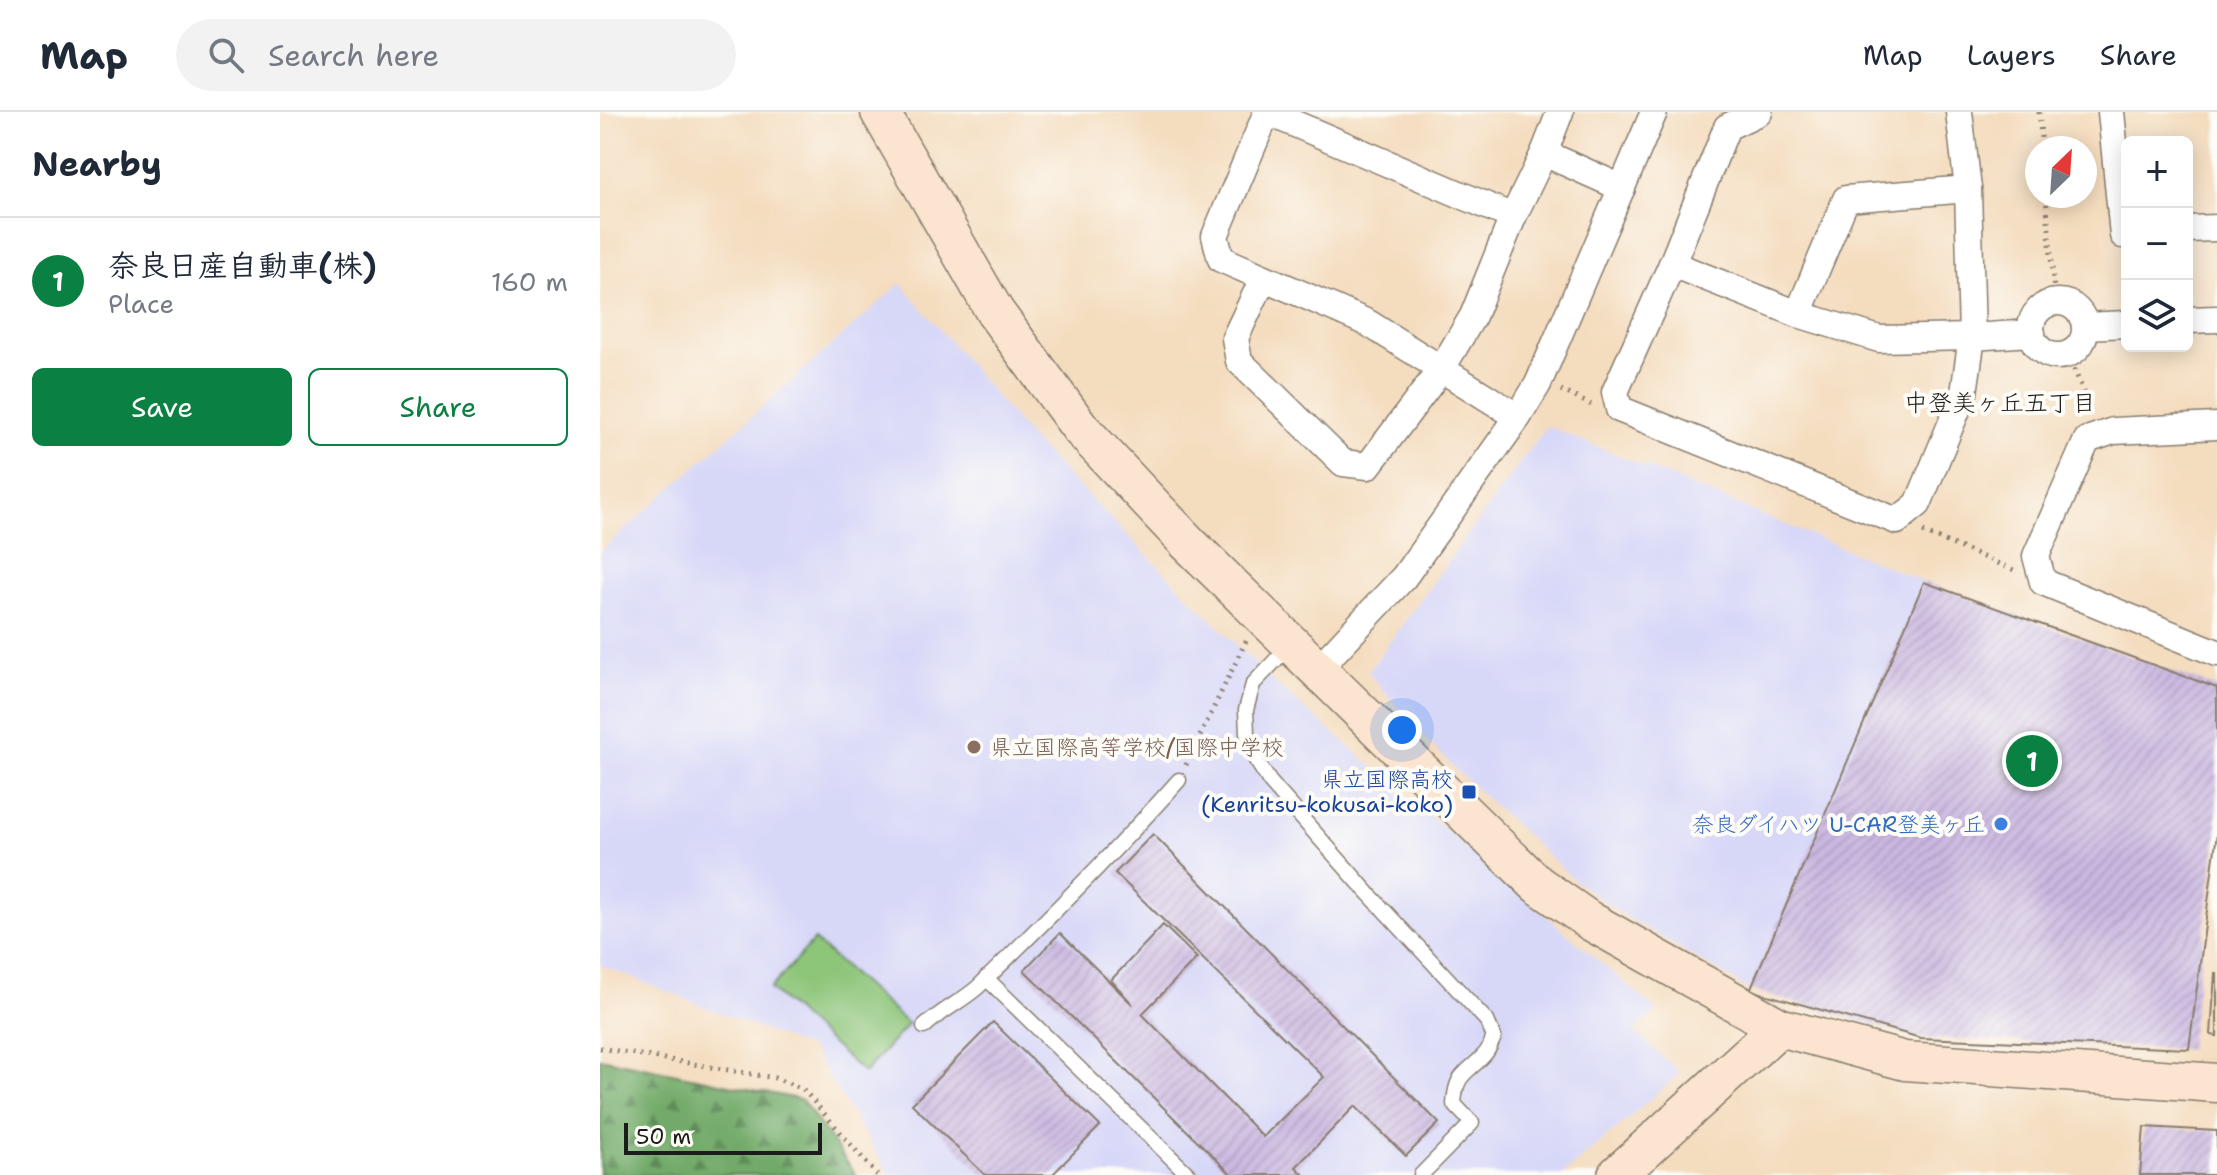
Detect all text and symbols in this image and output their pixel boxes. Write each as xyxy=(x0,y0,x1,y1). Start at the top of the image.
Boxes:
search box xyxy=(176,19,736,91)
text: Map xyxy=(40,30,128,81)
icon: search xyxy=(204,33,248,77)
text: Search here xyxy=(268,35,439,76)
text: Map xyxy=(1863,36,1923,74)
text: Layers xyxy=(1967,36,2056,74)
text: Share xyxy=(2100,36,2177,74)
north arrow xyxy=(2025,136,2097,208)
map controls xyxy=(2121,136,2193,352)
button: + xyxy=(2121,136,2193,208)
text: Nearby xyxy=(32,141,162,187)
button: − xyxy=(2121,208,2193,280)
text: 奈良日産自動車(株) xyxy=(108,245,377,286)
text: 1 xyxy=(52,264,64,299)
text: 160 m xyxy=(491,264,568,299)
button: layers xyxy=(2121,280,2193,352)
text: Place xyxy=(108,286,174,321)
button: Save xyxy=(32,368,292,446)
button: Share xyxy=(308,368,568,446)
district label: 中登美ヶ丘五丁目 xyxy=(1904,387,2096,419)
your location xyxy=(1382,710,1422,750)
pin: 1 xyxy=(2006,731,2058,791)
place label: 県立国際高等学校/国際中学校 xyxy=(990,733,1284,762)
marker: 県立国際高等学校/国際中学校 xyxy=(965,738,983,756)
place label: 県立国際高校 (Kenritsu-kokusai-koko) xyxy=(1201,765,1453,819)
marker: 県立国際高校 (Kenritsu-kokusai-koko) xyxy=(1460,783,1478,801)
place label: 奈良ダイハツ U-CAR登美ヶ丘 xyxy=(1692,810,1985,839)
marker: 奈良ダイハツ U-CAR登美ヶ丘 xyxy=(1992,815,2010,833)
scale bar xyxy=(624,1119,822,1155)
text: 50 m xyxy=(636,1122,691,1151)

